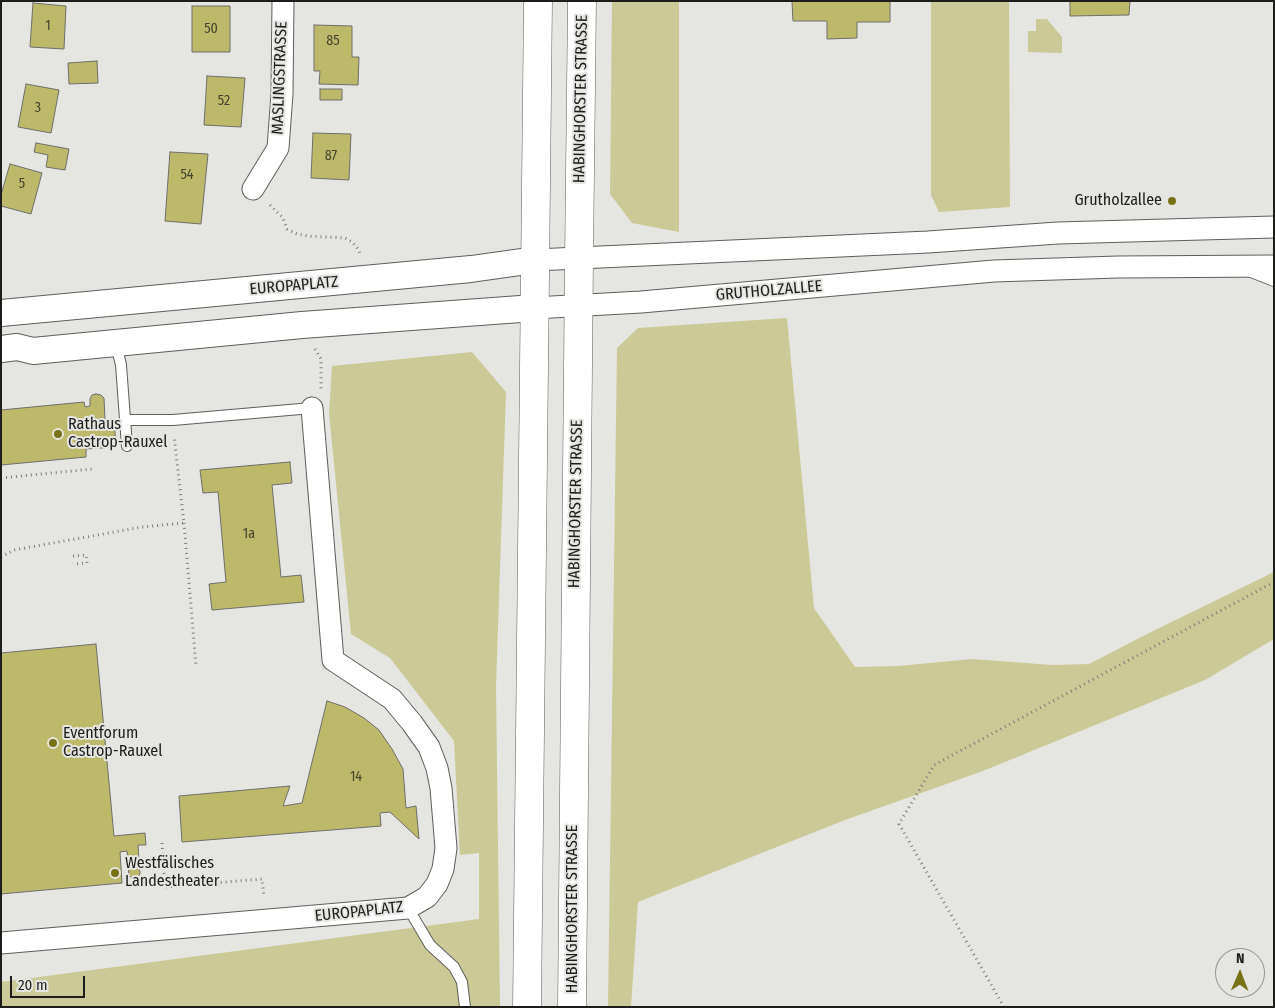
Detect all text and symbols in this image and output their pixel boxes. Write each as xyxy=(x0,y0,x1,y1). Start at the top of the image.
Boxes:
street label: HABINGHORSTER STRASSE xyxy=(570,15,592,183)
house number: 1 xyxy=(45,18,51,34)
house number: 50 xyxy=(204,21,218,37)
street label: MASLINGSTRASSE xyxy=(268,21,292,135)
house number: 85 xyxy=(326,33,340,49)
house number: 52 xyxy=(218,93,230,109)
house number: 3 xyxy=(35,100,41,116)
house number: 87 xyxy=(325,148,337,164)
house number: 54 xyxy=(180,167,194,183)
house number: 5 xyxy=(19,176,25,192)
place label: Grutholzallee xyxy=(1074,191,1162,211)
marker: Grutholzallee xyxy=(1166,195,1178,207)
street label: EUROPAPLATZ xyxy=(249,273,339,299)
street label: GRUTHOLZALLEE xyxy=(715,277,823,305)
place label: Rathaus Castrop-Rauxel xyxy=(68,415,167,453)
street label: HABINGHORSTER STRASSE xyxy=(565,420,587,588)
marker: Rathaus Castrop-Rauxel xyxy=(52,428,64,440)
house number: 1a xyxy=(243,526,255,542)
place label: Eventforum Castrop-Rauxel xyxy=(63,724,162,762)
marker: Eventforum Castrop-Rauxel xyxy=(47,737,59,749)
house number: 14 xyxy=(350,769,362,785)
street label: HABINGHORSTER STRASSE xyxy=(563,825,583,993)
place label: Westfälisches Landestheater xyxy=(125,854,219,892)
marker: Westfälisches Landestheater xyxy=(109,867,121,879)
street label: EUROPAPLATZ xyxy=(314,898,404,926)
north arrow xyxy=(1215,948,1265,998)
text: N xyxy=(1236,950,1245,967)
scale bar xyxy=(12,966,88,998)
text: 20 m xyxy=(18,976,48,994)

